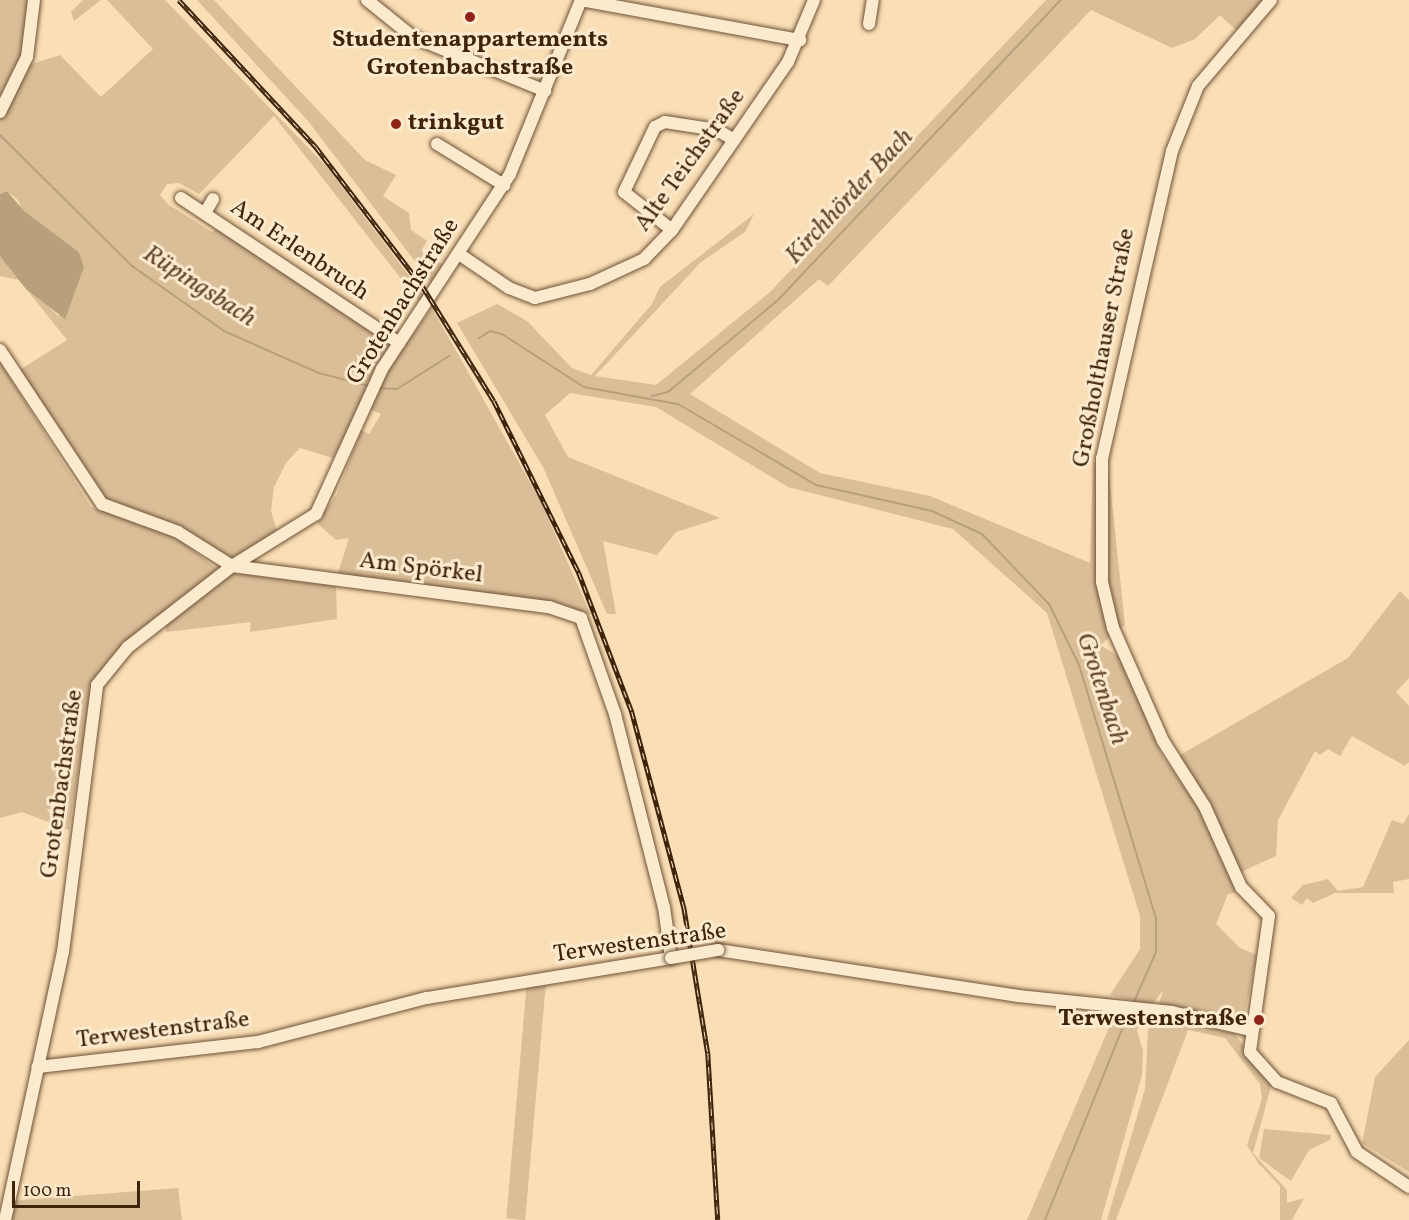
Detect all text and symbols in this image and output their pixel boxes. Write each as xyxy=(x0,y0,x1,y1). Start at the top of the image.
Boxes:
marker: Studentenappartements Grotenbachstraße xyxy=(463,10,477,24)
place label: Studentenappartements Grotenbachstraße xyxy=(332,27,608,83)
street label: Alte Teichstraße xyxy=(629,84,753,238)
place label: trinkgut xyxy=(408,110,504,138)
marker: trinkgut xyxy=(389,117,403,131)
water label: Kirchhörder Bach xyxy=(779,123,921,271)
street label: Am Erlenbruch xyxy=(224,194,374,308)
street label: Grotenbachstraße xyxy=(341,214,467,390)
street label: Großholthauser Straße xyxy=(1068,226,1142,470)
water label: Rüpingsbach xyxy=(137,239,261,335)
street label: Am Spörkel xyxy=(358,547,484,591)
water label: Grotenbach xyxy=(1068,629,1134,749)
street label: Grotenbachstraße xyxy=(36,688,90,880)
street label: Terwestenstraße xyxy=(552,918,728,970)
street label: Terwestenstraße xyxy=(75,1006,251,1056)
place label: Terwestenstraße xyxy=(1058,1006,1247,1034)
marker: Terwestenstraße xyxy=(1252,1013,1266,1027)
scale bar xyxy=(15,1169,142,1207)
text: 100 m xyxy=(23,1179,72,1204)

